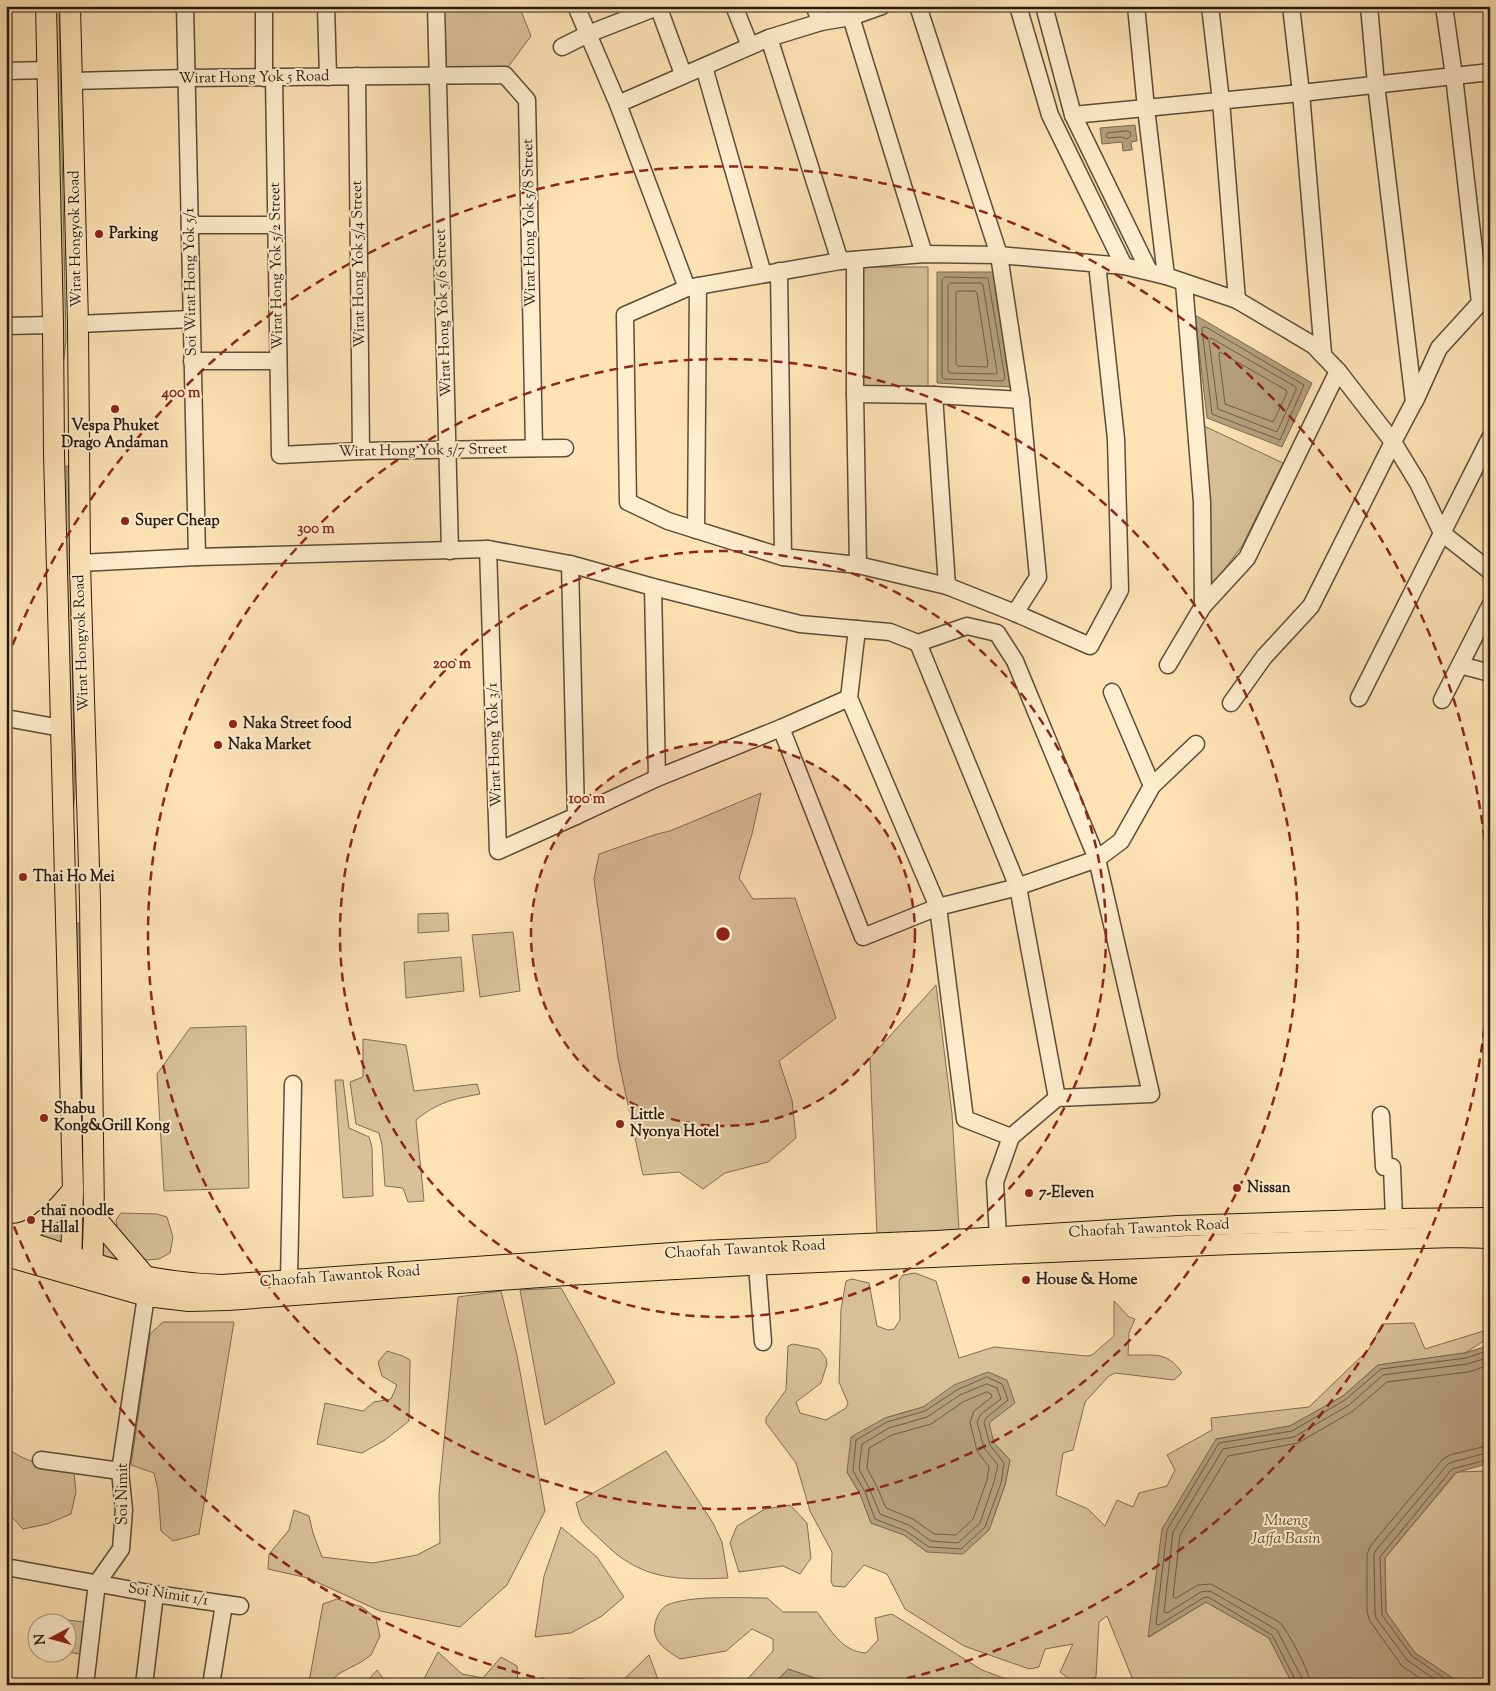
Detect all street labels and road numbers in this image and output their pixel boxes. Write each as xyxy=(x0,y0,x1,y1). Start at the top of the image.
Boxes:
street label: Wirat Hong Yok 5 Road xyxy=(178,66,330,90)
street label: Wirat Hong Yok 5/8 Street xyxy=(518,138,542,308)
street label: Wirat Hongyok Road xyxy=(64,170,88,308)
street label: Wirat Hong Yok 5/4 Street xyxy=(347,180,371,348)
street label: Wirat Hong Yok 5/2 Street xyxy=(265,182,289,350)
street label: Soi Wirat Hong Yok 5/1 xyxy=(179,207,203,357)
street label: Wirat Hong Yok 5/6 Street xyxy=(431,228,457,398)
street label: Wirat Hong Yok 5/7 Street xyxy=(339,439,507,463)
street label: Wirat Hongyok Road xyxy=(69,574,95,712)
street label: Wirat Hong Yok 3/1 xyxy=(482,682,508,808)
street label: Chaofah Tawantok Road xyxy=(1068,1214,1230,1244)
street label: Chaofah Tawantok Road xyxy=(664,1235,826,1265)
street label: Chaofah Tawantok Road xyxy=(259,1261,422,1293)
street label: Soi Nimit xyxy=(113,1463,134,1525)
street label: Soi Nimit 1/1 xyxy=(126,1578,210,1612)

